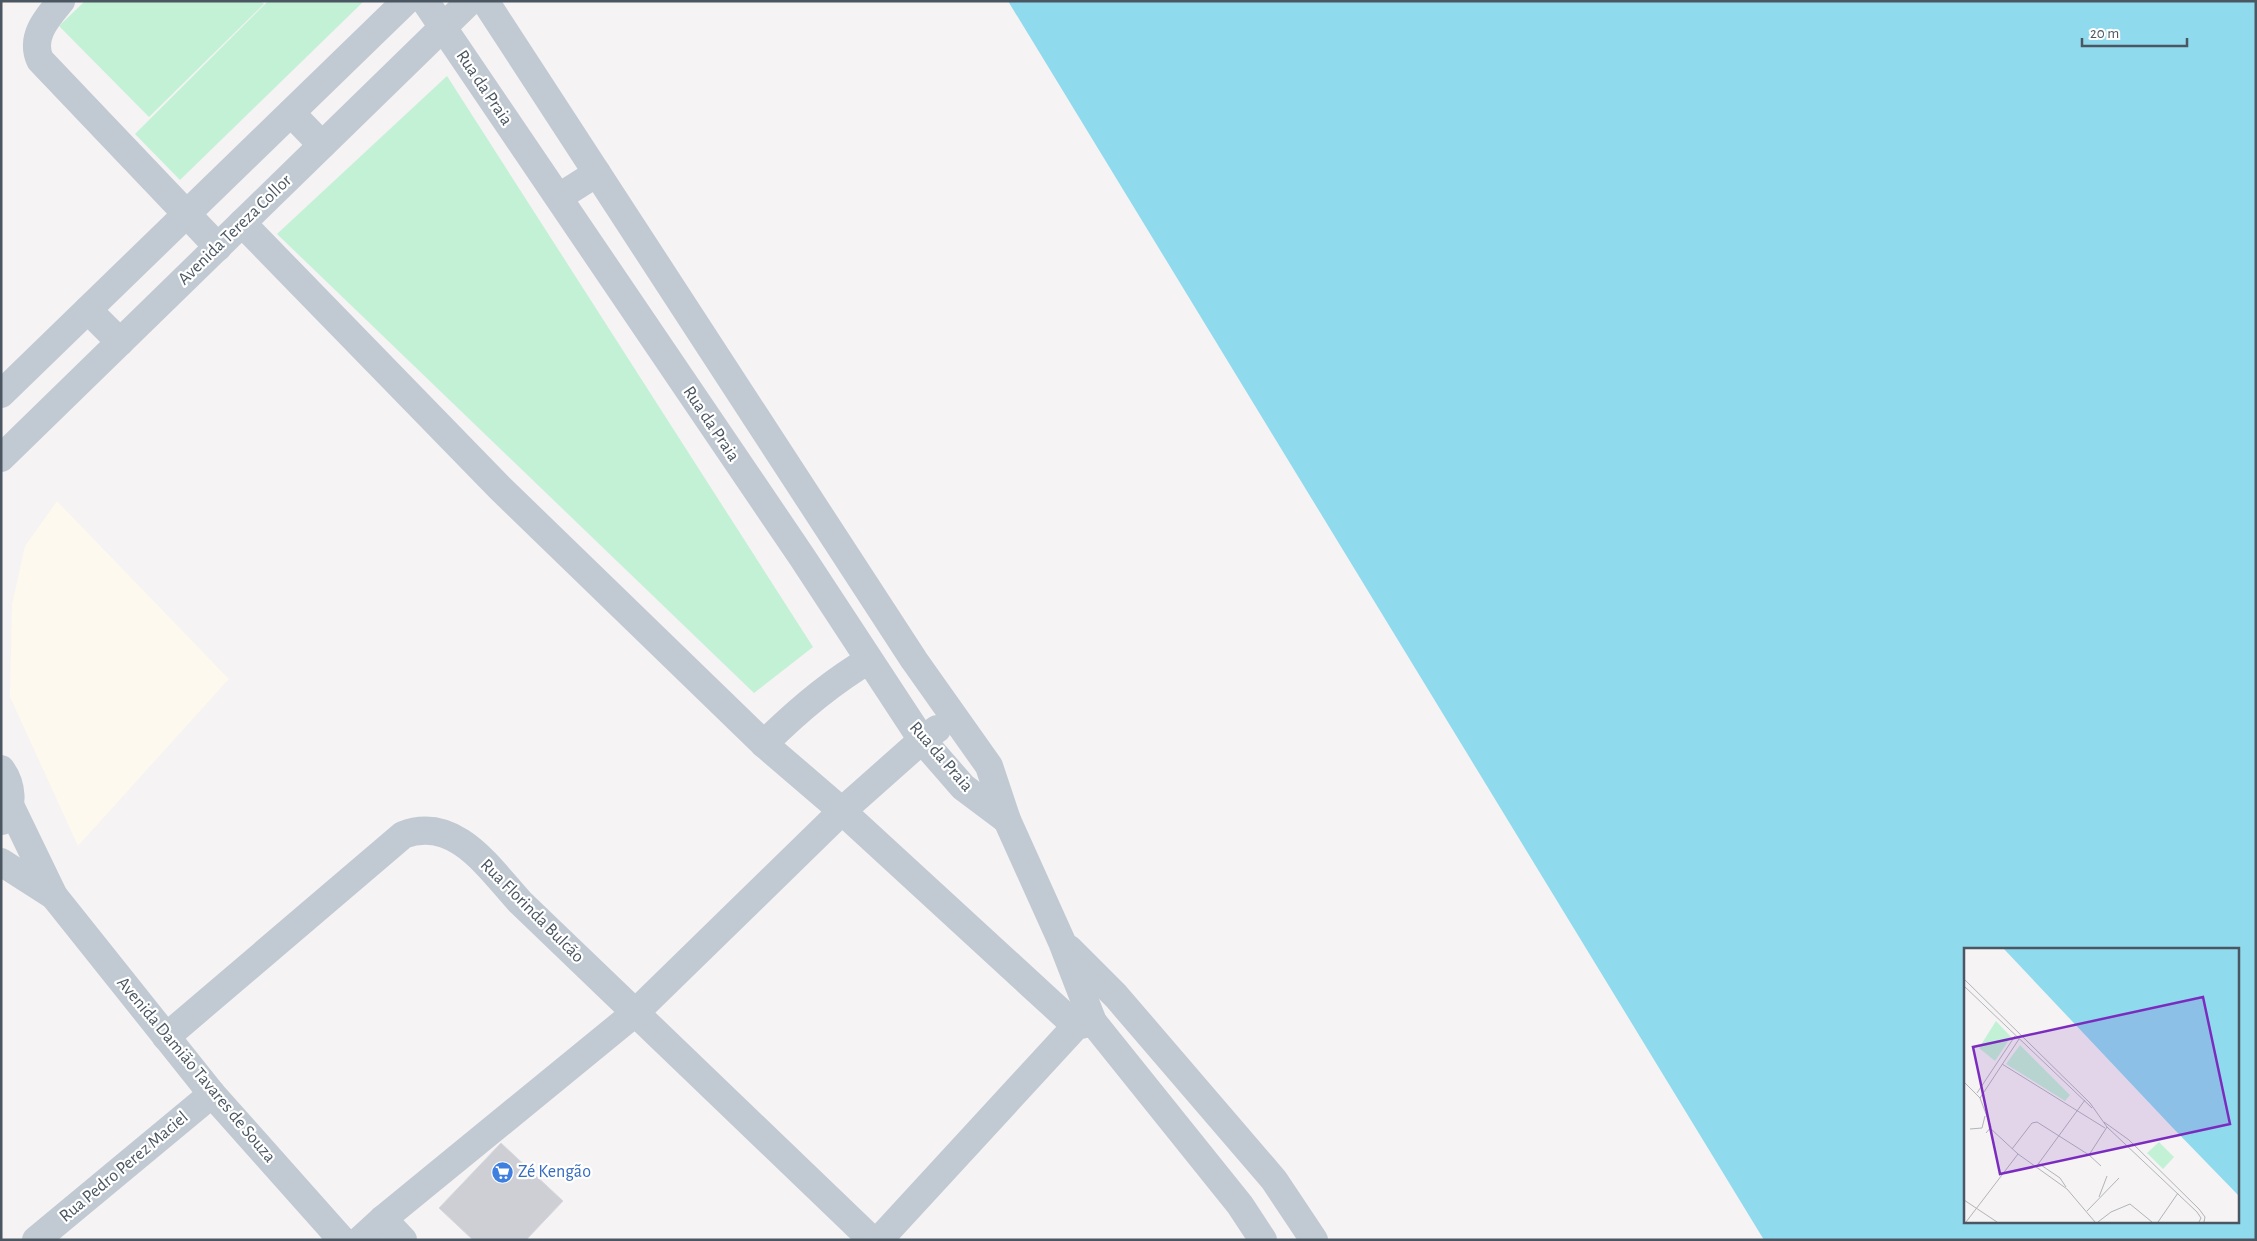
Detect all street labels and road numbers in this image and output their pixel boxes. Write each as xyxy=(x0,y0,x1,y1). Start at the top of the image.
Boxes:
street label: Rua da Praia xyxy=(452,47,516,129)
street label: Avenida Tereza Collor xyxy=(175,171,295,289)
street label: Rua da Praia xyxy=(679,383,743,465)
street label: Rua da Praia xyxy=(906,718,976,796)
street label: Rua Florinda Bulcão xyxy=(477,856,587,966)
street label: Avenida Damião Tavares de Souza xyxy=(113,974,279,1166)
street label: Rua Pedro Perez Maciel xyxy=(56,1108,192,1226)

